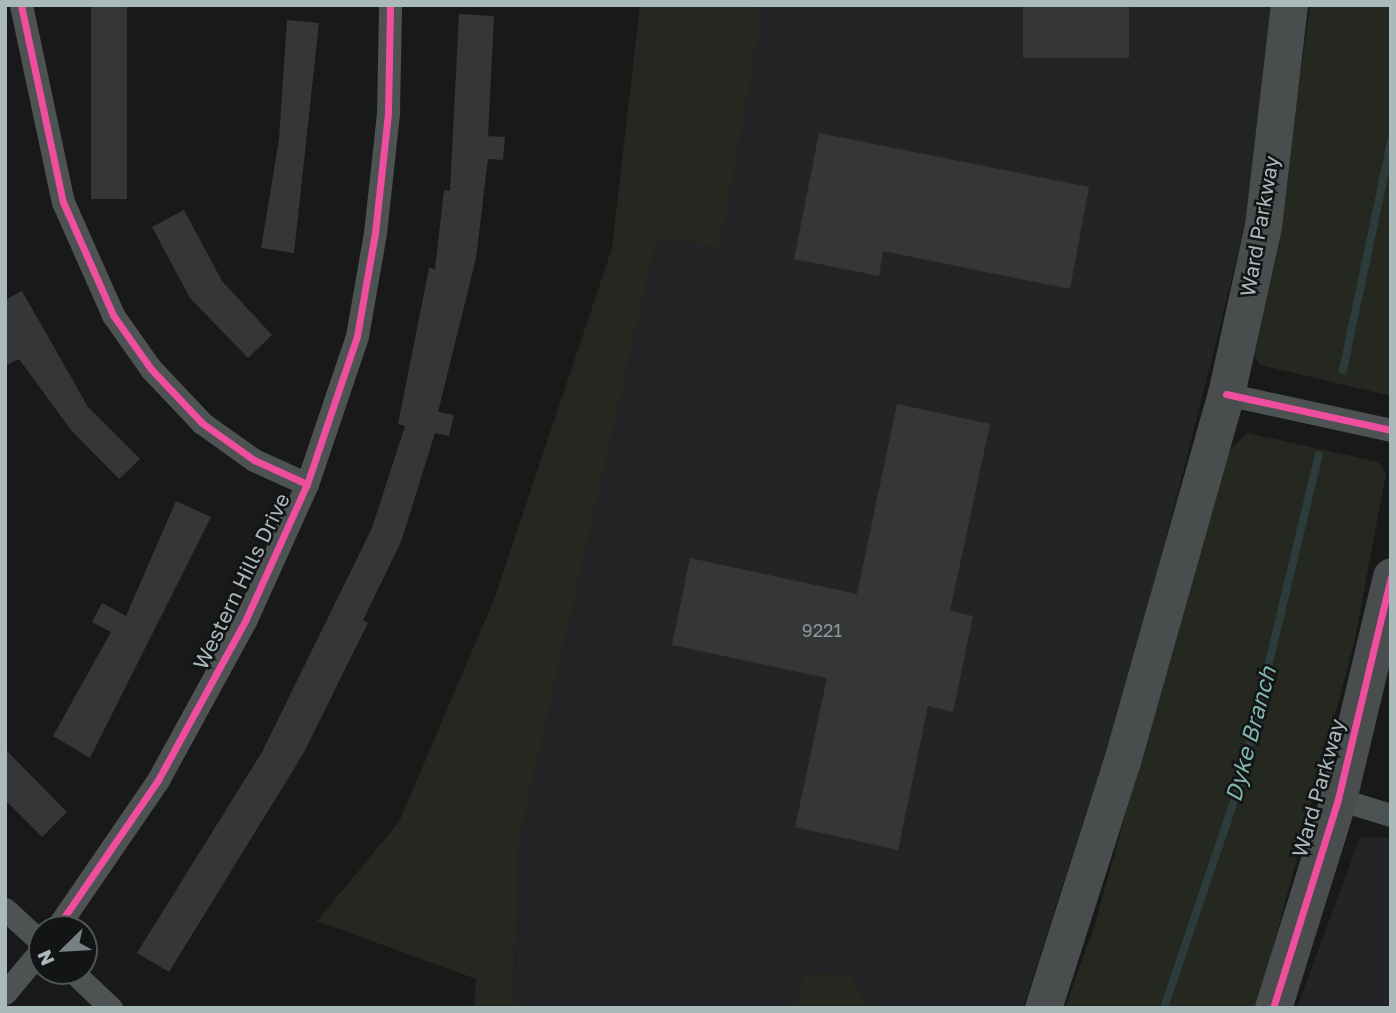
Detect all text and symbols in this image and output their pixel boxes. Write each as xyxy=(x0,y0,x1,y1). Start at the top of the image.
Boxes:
street label: Ward Parkway xyxy=(1234,153,1284,299)
street label: Western Hills Drive xyxy=(187,489,295,673)
house number: 9221 xyxy=(802,619,842,641)
water label: Dyke Branch xyxy=(1219,664,1281,804)
street label: Ward Parkway xyxy=(1286,716,1350,860)
north arrow xyxy=(28,915,98,985)
text: N xyxy=(32,947,59,969)

